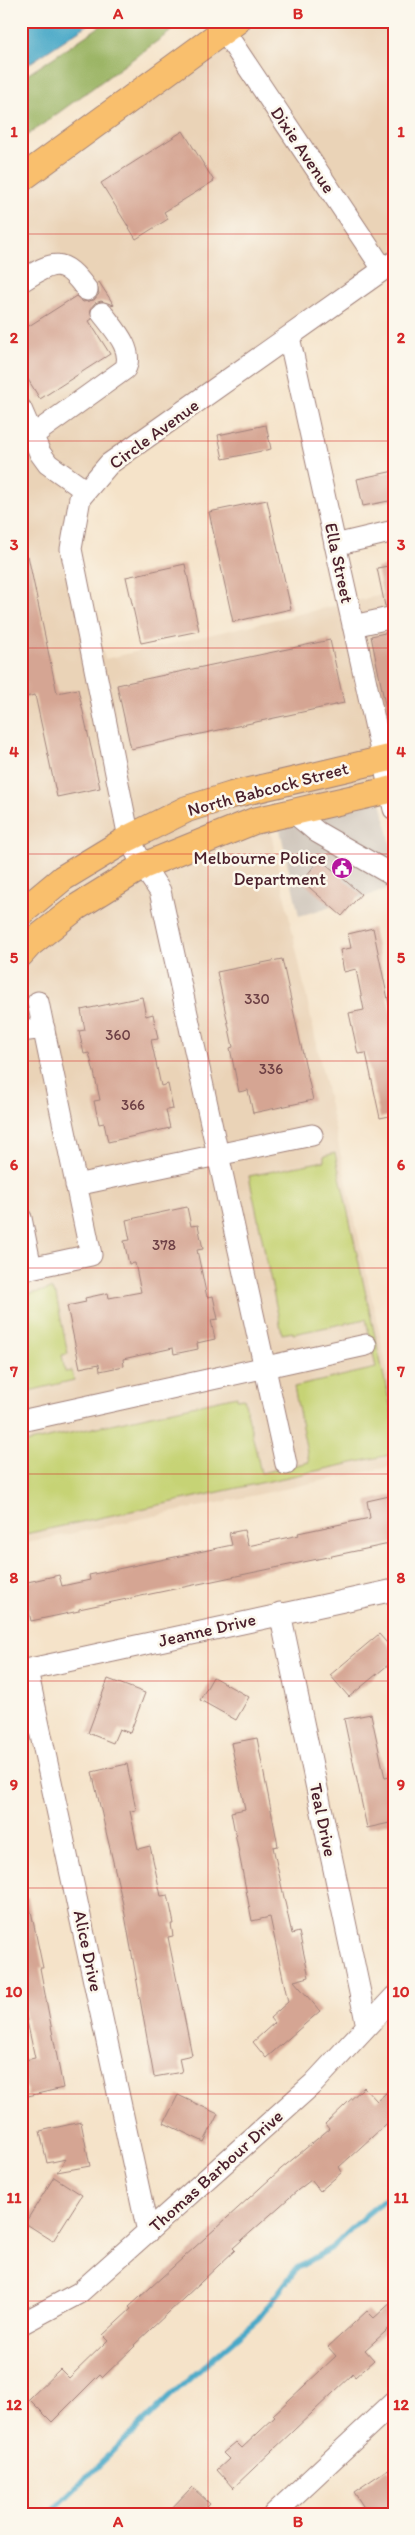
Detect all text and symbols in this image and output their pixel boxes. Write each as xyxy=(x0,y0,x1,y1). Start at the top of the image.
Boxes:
text: A xyxy=(112,4,124,23)
text: B xyxy=(293,4,304,23)
street label: Dixie Avenue xyxy=(266,102,340,198)
text: 1 xyxy=(10,122,18,141)
text: 1 xyxy=(397,122,405,141)
text: 2 xyxy=(10,328,19,347)
text: 2 xyxy=(397,328,406,347)
street label: Circle Avenue xyxy=(105,394,203,474)
street label: Ella Street xyxy=(320,521,358,605)
text: 3 xyxy=(10,535,19,554)
text: 3 xyxy=(397,535,406,554)
text: 4 xyxy=(9,742,19,761)
text: 4 xyxy=(396,742,406,761)
street label: North Babcock Street xyxy=(185,757,351,821)
place label: Melbourne Police Department xyxy=(194,847,326,890)
public building icon: Melbourne Police Department xyxy=(330,856,354,880)
text: 5 xyxy=(10,948,19,967)
text: 5 xyxy=(397,948,406,967)
house number: 330 xyxy=(244,990,270,1008)
house number: 360 xyxy=(105,1026,131,1044)
house number: 336 xyxy=(259,1060,283,1078)
house number: 366 xyxy=(121,1096,145,1114)
text: 6 xyxy=(10,1155,19,1174)
text: 6 xyxy=(397,1155,406,1174)
house number: 378 xyxy=(152,1236,176,1254)
text: 7 xyxy=(9,1362,18,1381)
text: 7 xyxy=(396,1362,405,1381)
text: 8 xyxy=(10,1568,19,1587)
text: 8 xyxy=(397,1568,406,1587)
street label: Jeanne Drive xyxy=(156,1608,258,1652)
text: 9 xyxy=(10,1775,18,1794)
text: 9 xyxy=(397,1775,405,1794)
street label: Teal Drive xyxy=(304,1781,342,1859)
street label: Alice Drive xyxy=(69,1908,107,1994)
text: 10 xyxy=(5,1982,23,2001)
text: 10 xyxy=(392,1982,410,2001)
street label: Thomas Barbour Drive xyxy=(144,2105,288,2237)
text: 11 xyxy=(7,2188,22,2207)
text: 11 xyxy=(394,2188,409,2207)
text: 12 xyxy=(6,2395,23,2414)
text: 12 xyxy=(393,2395,410,2414)
text: A xyxy=(112,2512,124,2531)
text: B xyxy=(293,2512,304,2531)

